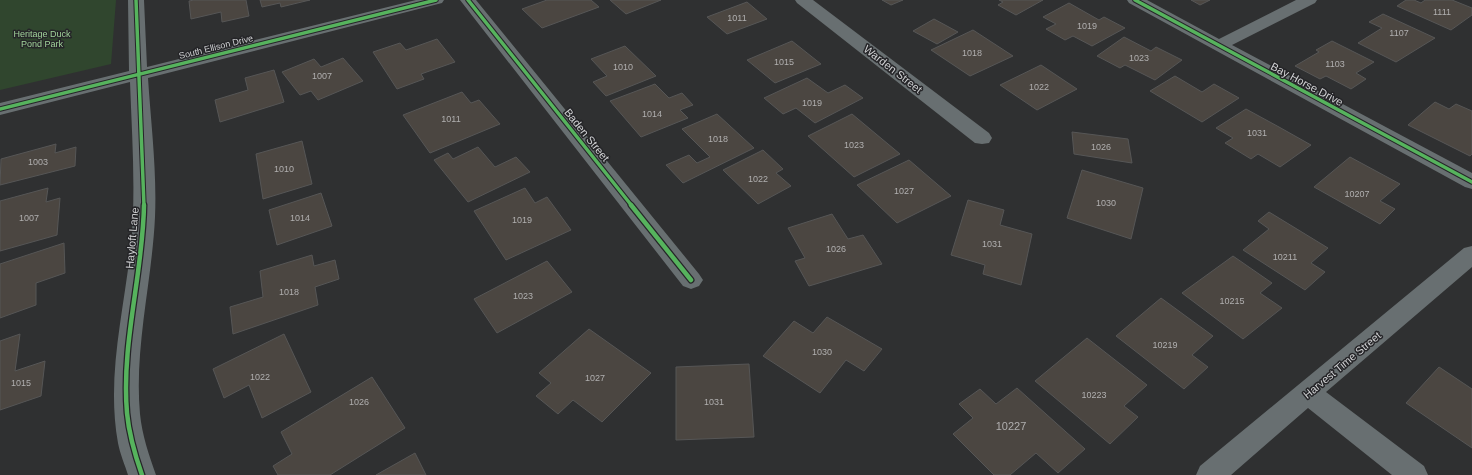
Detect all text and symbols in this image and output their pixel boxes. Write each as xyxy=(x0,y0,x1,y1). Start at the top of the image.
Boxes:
house number: 1111 xyxy=(1433,7,1451,17)
house number: 1011 xyxy=(727,13,747,23)
house number: 1019 xyxy=(1077,21,1097,31)
house number: 1107 xyxy=(1389,28,1409,38)
park label: Heritage Duck Pond Park xyxy=(13,29,71,49)
street label: South Ellison Drive xyxy=(178,33,254,61)
street label: Warden Street xyxy=(862,43,924,95)
house number: 1018 xyxy=(962,48,982,58)
house number: 1023 xyxy=(1129,53,1149,63)
house number: 1015 xyxy=(774,57,794,67)
house number: 1103 xyxy=(1325,59,1345,69)
street label: Bay Horse Drive xyxy=(1269,60,1345,108)
house number: 1010 xyxy=(613,62,633,72)
house number: 1007 xyxy=(312,71,332,81)
house number: 1022 xyxy=(1029,82,1049,92)
house number: 1019 xyxy=(802,98,822,108)
street label: Baden Street xyxy=(562,106,612,164)
house number: 1014 xyxy=(642,109,662,119)
house number: 1011 xyxy=(441,114,461,124)
house number: 1031 xyxy=(1247,128,1267,138)
house number: 1018 xyxy=(708,134,728,144)
house number: 1023 xyxy=(844,140,864,150)
house number: 1026 xyxy=(1091,142,1111,152)
house number: 1003 xyxy=(28,157,48,167)
house number: 1010 xyxy=(274,164,294,174)
house number: 1022 xyxy=(748,174,768,184)
house number: 1027 xyxy=(894,186,914,196)
house number: 10207 xyxy=(1344,189,1370,199)
house number: 1030 xyxy=(1096,198,1116,208)
street label: Hayloft Lane xyxy=(123,207,141,269)
house number: 1007 xyxy=(19,213,39,223)
house number: 1014 xyxy=(290,213,310,223)
house number: 1019 xyxy=(512,215,532,225)
house number: 1031 xyxy=(982,239,1002,249)
house number: 1026 xyxy=(826,244,846,254)
house number: 10211 xyxy=(1273,252,1297,262)
house number: 1018 xyxy=(279,287,299,297)
house number: 1023 xyxy=(513,291,533,301)
house number: 10215 xyxy=(1219,296,1245,306)
street label: Harvest Time Street xyxy=(1301,329,1383,401)
house number: 10219 xyxy=(1152,340,1178,350)
house number: 1030 xyxy=(812,347,832,357)
house number: 1022 xyxy=(250,372,270,382)
house number: 1027 xyxy=(585,373,605,383)
house number: 1015 xyxy=(11,378,31,388)
house number: 10223 xyxy=(1081,390,1107,400)
house number: 1026 xyxy=(349,397,369,407)
house number: 1031 xyxy=(704,397,724,407)
house number: 10227 xyxy=(996,420,1026,432)

